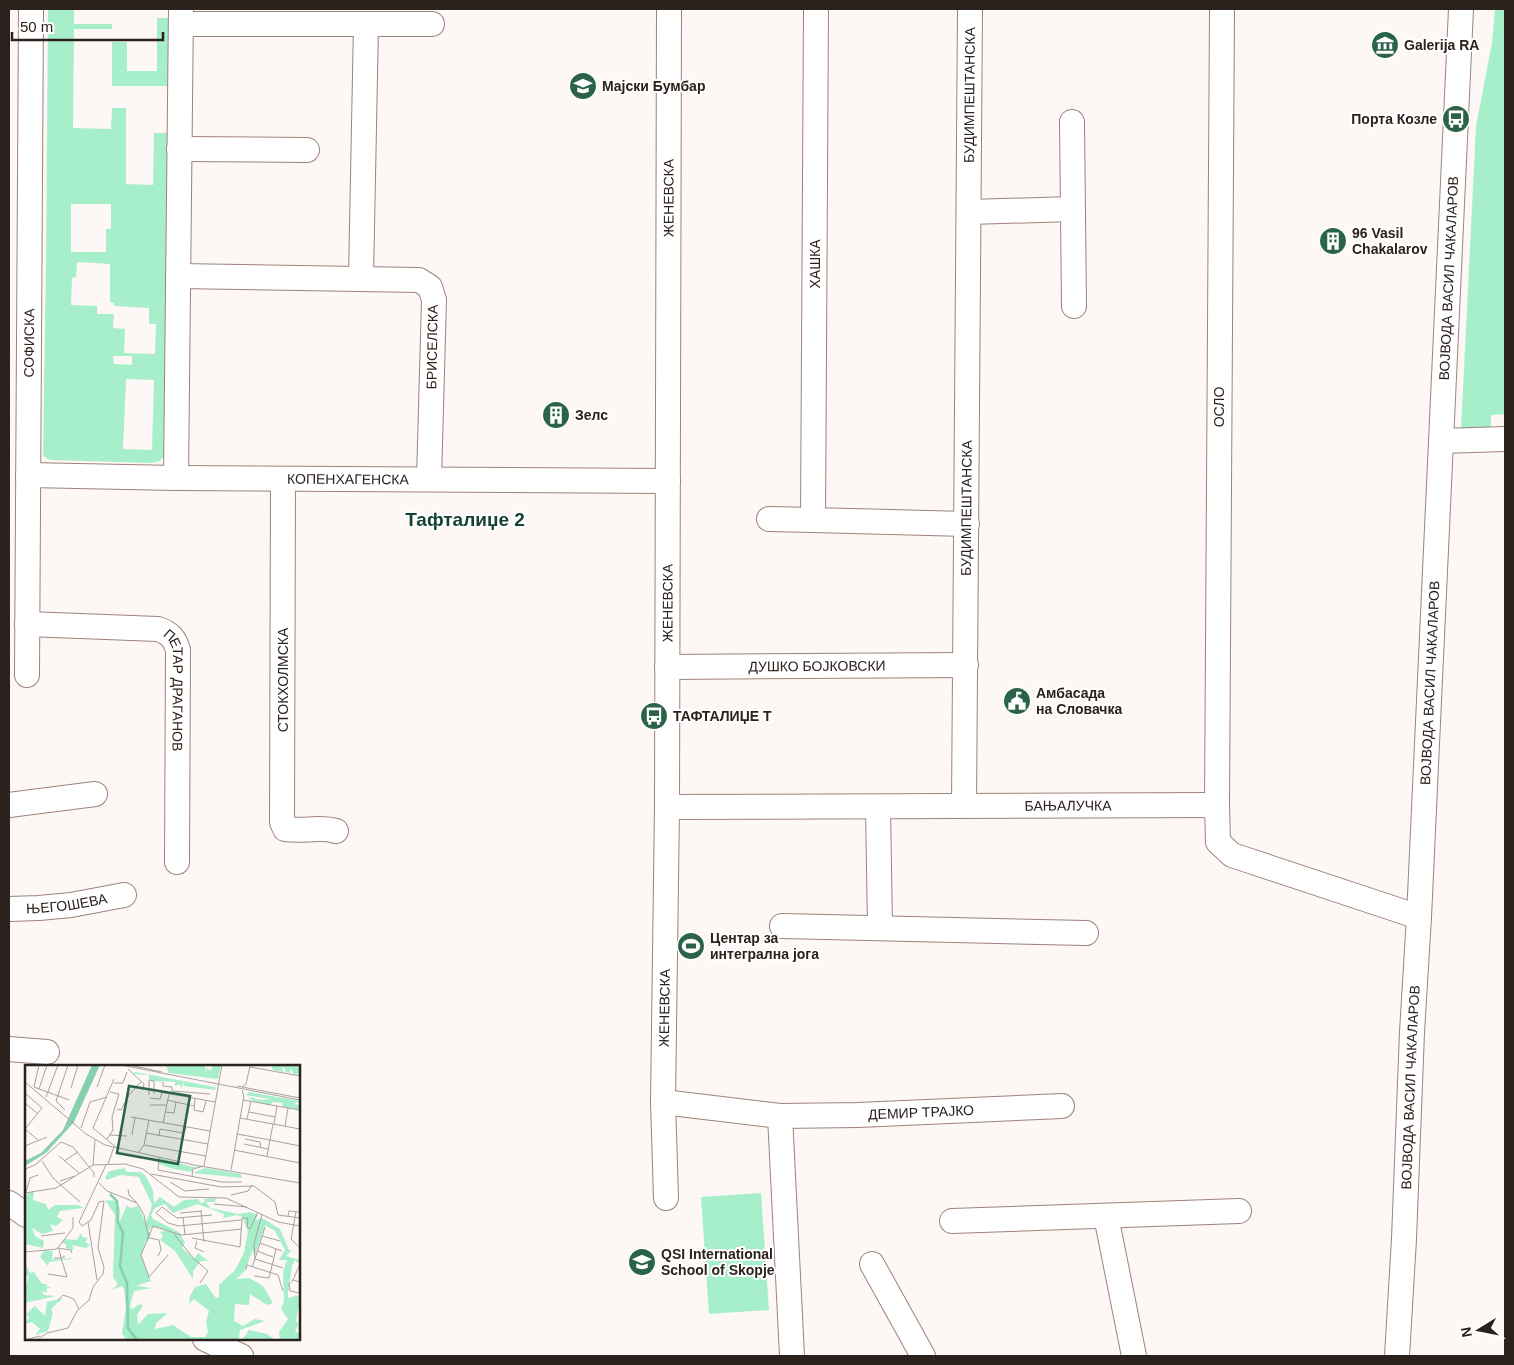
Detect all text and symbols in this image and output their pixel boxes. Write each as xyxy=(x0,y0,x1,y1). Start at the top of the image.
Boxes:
scale bar xyxy=(12,10,164,42)
text: 50 m xyxy=(20,18,53,35)
street label: БУДИМПЕШТАНСКА xyxy=(961,26,978,163)
museum icon: Galerija RA xyxy=(1370,30,1400,60)
place label: Galerija RA xyxy=(1404,37,1479,53)
school or university icon: Мајски Бумбар xyxy=(568,71,598,101)
place label: Мајски Бумбар xyxy=(602,78,705,94)
bus stop icon: Порта Козле xyxy=(1441,104,1471,134)
place label: Порта Козле xyxy=(1351,111,1437,127)
street label: ЖЕНЕВСКА xyxy=(660,158,677,237)
street label: ВОЈВОДА ВАСИЛ ЧАКАЛАРОВ xyxy=(1436,176,1461,381)
place label: 96 Vasil Chakalarov xyxy=(1352,225,1428,257)
building icon: 96 Vasil Chakalarov xyxy=(1318,226,1348,256)
street label: ХАШКА xyxy=(807,239,823,289)
street label: БРИСЕЛСКА xyxy=(423,304,441,390)
street label: СОФИСКА xyxy=(21,308,37,378)
street label: ОСЛО xyxy=(1211,387,1227,427)
building icon: Зелс xyxy=(541,400,571,430)
place label: Зелс xyxy=(575,407,608,423)
street label: БУДИМПЕШТАНСКА xyxy=(958,439,975,576)
street label: КОПЕНХАГЕНСКА xyxy=(287,471,410,487)
district label: Тафталиџе 2 xyxy=(405,509,525,530)
street label: ЖЕНЕВСКА xyxy=(659,563,676,642)
street label: ВОЈВОДА ВАСИЛ ЧАКАЛАРОВ xyxy=(1417,580,1443,785)
street label: ПЕТАР ДРАГАНОВ xyxy=(161,626,186,751)
street label: СТОКХОЛМСКА xyxy=(275,627,291,732)
street label: ДУШКО БОЈКОВСКИ xyxy=(748,658,886,674)
place label: Амбасада на Словачка xyxy=(1036,685,1122,717)
public building icon: Амбасада на Словачка xyxy=(1002,686,1032,716)
bus stop icon: ТАФТАЛИЏЕ Т xyxy=(639,701,669,731)
place label: ТАФТАЛИЏЕ Т xyxy=(673,708,772,724)
street label: БАЊАЛУЧКА xyxy=(1024,797,1112,814)
street label: ЊЕГОШЕВА xyxy=(26,890,109,916)
place label: Центар за интегрална јога xyxy=(710,930,819,962)
sports icon: Центар за интегрална јога xyxy=(676,931,706,961)
street label: ЖЕНЕВСКА xyxy=(656,968,673,1047)
street label: ВОЈВОДА ВАСИЛ ЧАКАЛАРОВ xyxy=(1398,985,1423,1190)
inset map xyxy=(25,1065,300,1340)
street label: ДЕМИР ТРАЈКО xyxy=(868,1102,975,1123)
place label: QSI International School of Skopje xyxy=(661,1246,775,1278)
school or university icon: QSI International School of Skopje xyxy=(627,1247,657,1277)
north arrow xyxy=(1454,1305,1504,1355)
text: N xyxy=(1457,1326,1475,1339)

